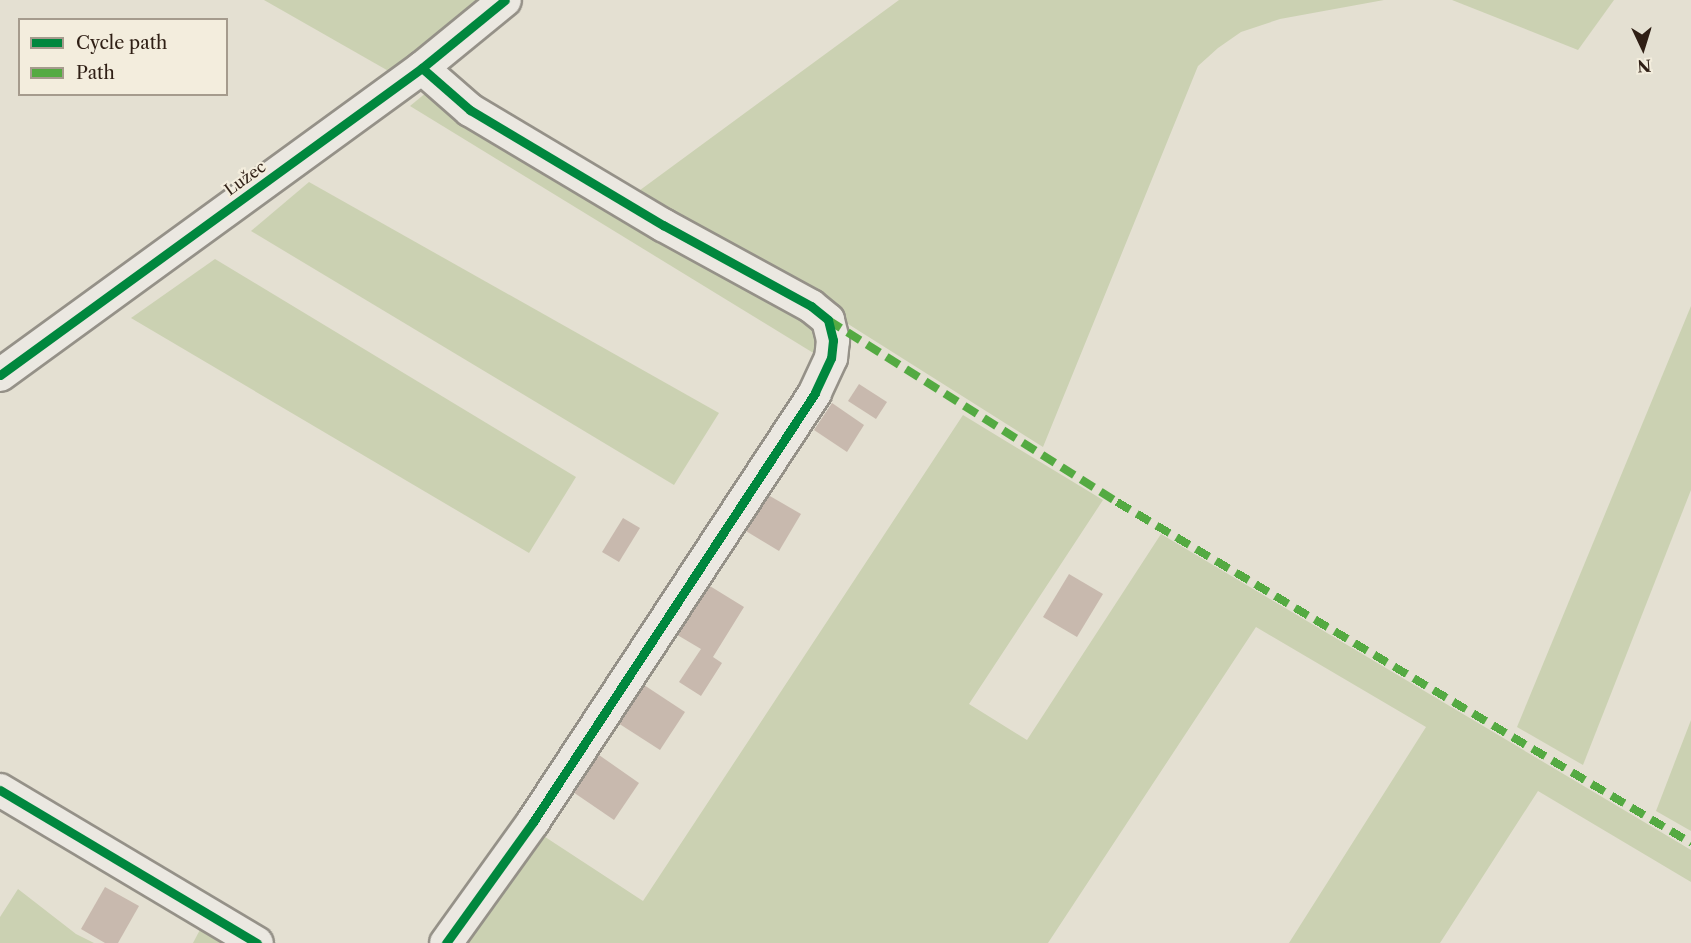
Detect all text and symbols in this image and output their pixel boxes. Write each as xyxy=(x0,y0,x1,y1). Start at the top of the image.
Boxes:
legend xyxy=(18,18,228,96)
north arrow xyxy=(1613,18,1673,78)
text: Cycle path xyxy=(76,32,167,54)
text: N xyxy=(1637,55,1652,76)
text: Path xyxy=(76,62,115,84)
street label: Lužec xyxy=(221,157,269,199)

